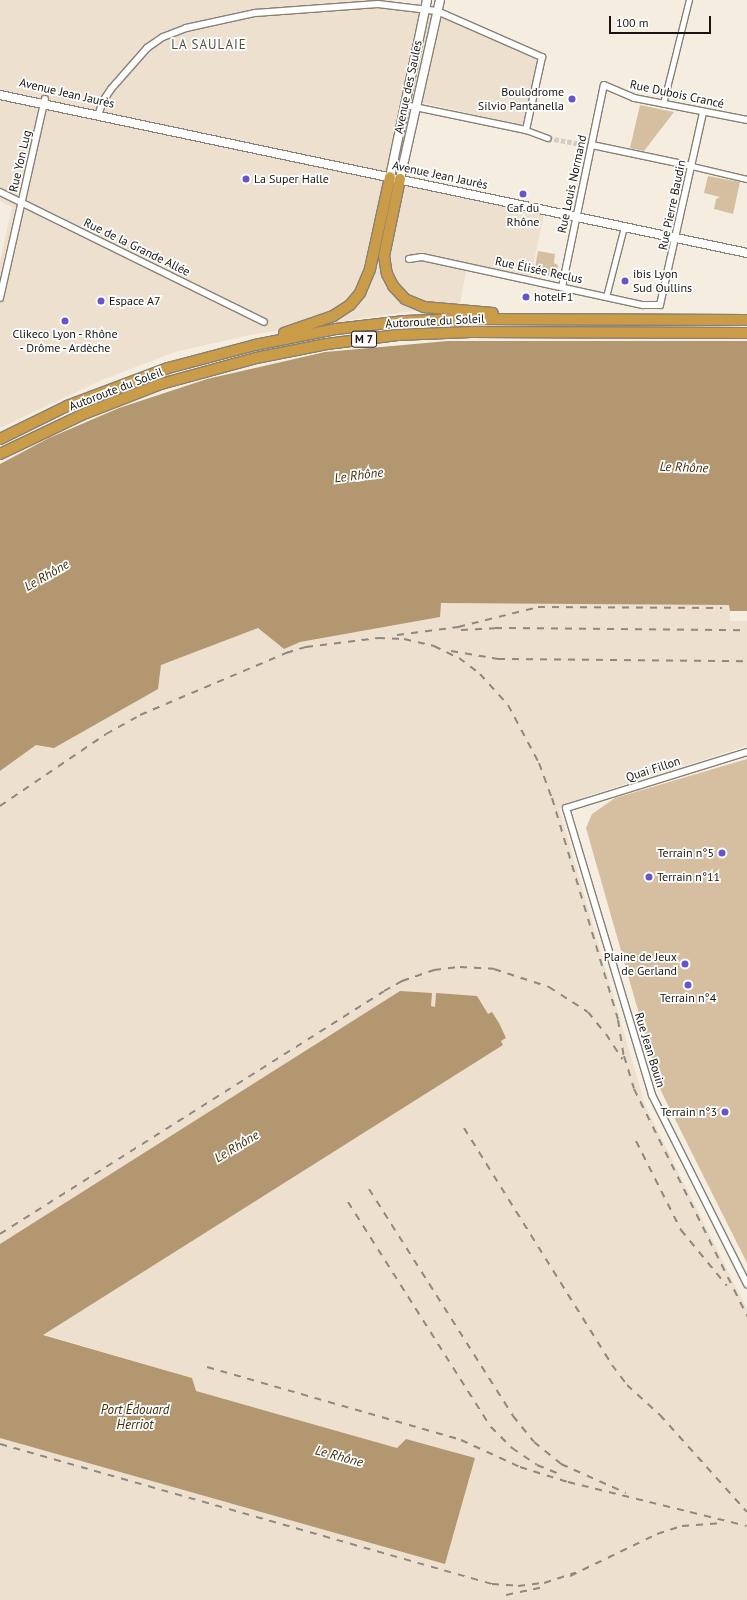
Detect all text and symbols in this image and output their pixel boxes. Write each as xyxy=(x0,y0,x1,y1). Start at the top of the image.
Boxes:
scale bar xyxy=(611,8,713,34)
text: 100 m xyxy=(616,15,649,30)
district label: LA SAULAIE xyxy=(171,37,247,53)
street label: Avenue des Saules xyxy=(391,39,425,135)
street label: Avenue Jean Jaurès xyxy=(18,75,116,111)
street label: Rue Dubois Crancé xyxy=(629,77,725,111)
place label: Boulodrome Silvio Pantanella xyxy=(478,85,564,113)
marker: Boulodrome Silvio Pantanella xyxy=(567,94,577,104)
street label: Rue Yon Lug xyxy=(6,128,34,194)
street label: Rue Louis Normand xyxy=(555,134,589,234)
street label: Avenue Jean Jaurès xyxy=(391,158,489,192)
street label: Rue Pierre Baudin xyxy=(655,159,689,251)
place label: La Super Halle xyxy=(254,172,329,186)
marker: La Super Halle xyxy=(241,174,251,184)
marker: Caf du Rhône xyxy=(518,189,528,199)
place label: Caf du Rhône xyxy=(507,201,539,229)
street label: Rue de la Grande Allée xyxy=(81,215,193,279)
street label: Rue Élisée Reclus xyxy=(494,254,584,286)
place label: ibis Lyon Sud Oullins xyxy=(633,267,692,295)
marker: ibis Lyon Sud Oullins xyxy=(620,276,630,286)
place label: hotelF1 xyxy=(534,290,573,304)
marker: hotelF1 xyxy=(521,292,531,302)
place label: Espace A7 xyxy=(109,294,161,308)
marker: Espace A7 xyxy=(96,296,106,306)
street label: Autoroute du Soleil xyxy=(385,311,485,331)
marker: Clikeco Lyon - Rhône - Drôme - Ardèche xyxy=(60,316,70,326)
place label: Clikeco Lyon - Rhône - Drôme - Ardèche xyxy=(12,327,118,355)
road number: M 7 xyxy=(351,330,377,348)
street label: Autoroute du Soleil xyxy=(67,364,165,414)
water label: Le Rhône xyxy=(659,459,709,477)
water label: Le Rhône xyxy=(334,465,384,487)
water label: Le Rhône xyxy=(22,557,72,595)
street label: Quai Fillon xyxy=(624,753,682,785)
place label: Terrain n°5 xyxy=(657,846,714,860)
marker: Terrain n°5 xyxy=(717,848,727,858)
place label: Terrain n°11 xyxy=(657,870,720,884)
marker: Terrain n°11 xyxy=(644,872,654,882)
place label: Plaine de Jeux de Gerland xyxy=(604,950,677,978)
marker: Plaine de Jeux de Gerland xyxy=(680,959,690,969)
marker: Terrain n°4 xyxy=(683,980,693,990)
place label: Terrain n°4 xyxy=(660,991,716,1005)
street label: Rue Jean Bouin xyxy=(632,1011,668,1089)
place label: Terrain n°3 xyxy=(660,1105,717,1119)
marker: Terrain n°3 xyxy=(720,1107,730,1117)
water label: Le Rhône xyxy=(212,1128,262,1166)
water label: Port Édouard Herriot xyxy=(101,1403,169,1434)
water label: Le Rhône xyxy=(313,1443,365,1471)

